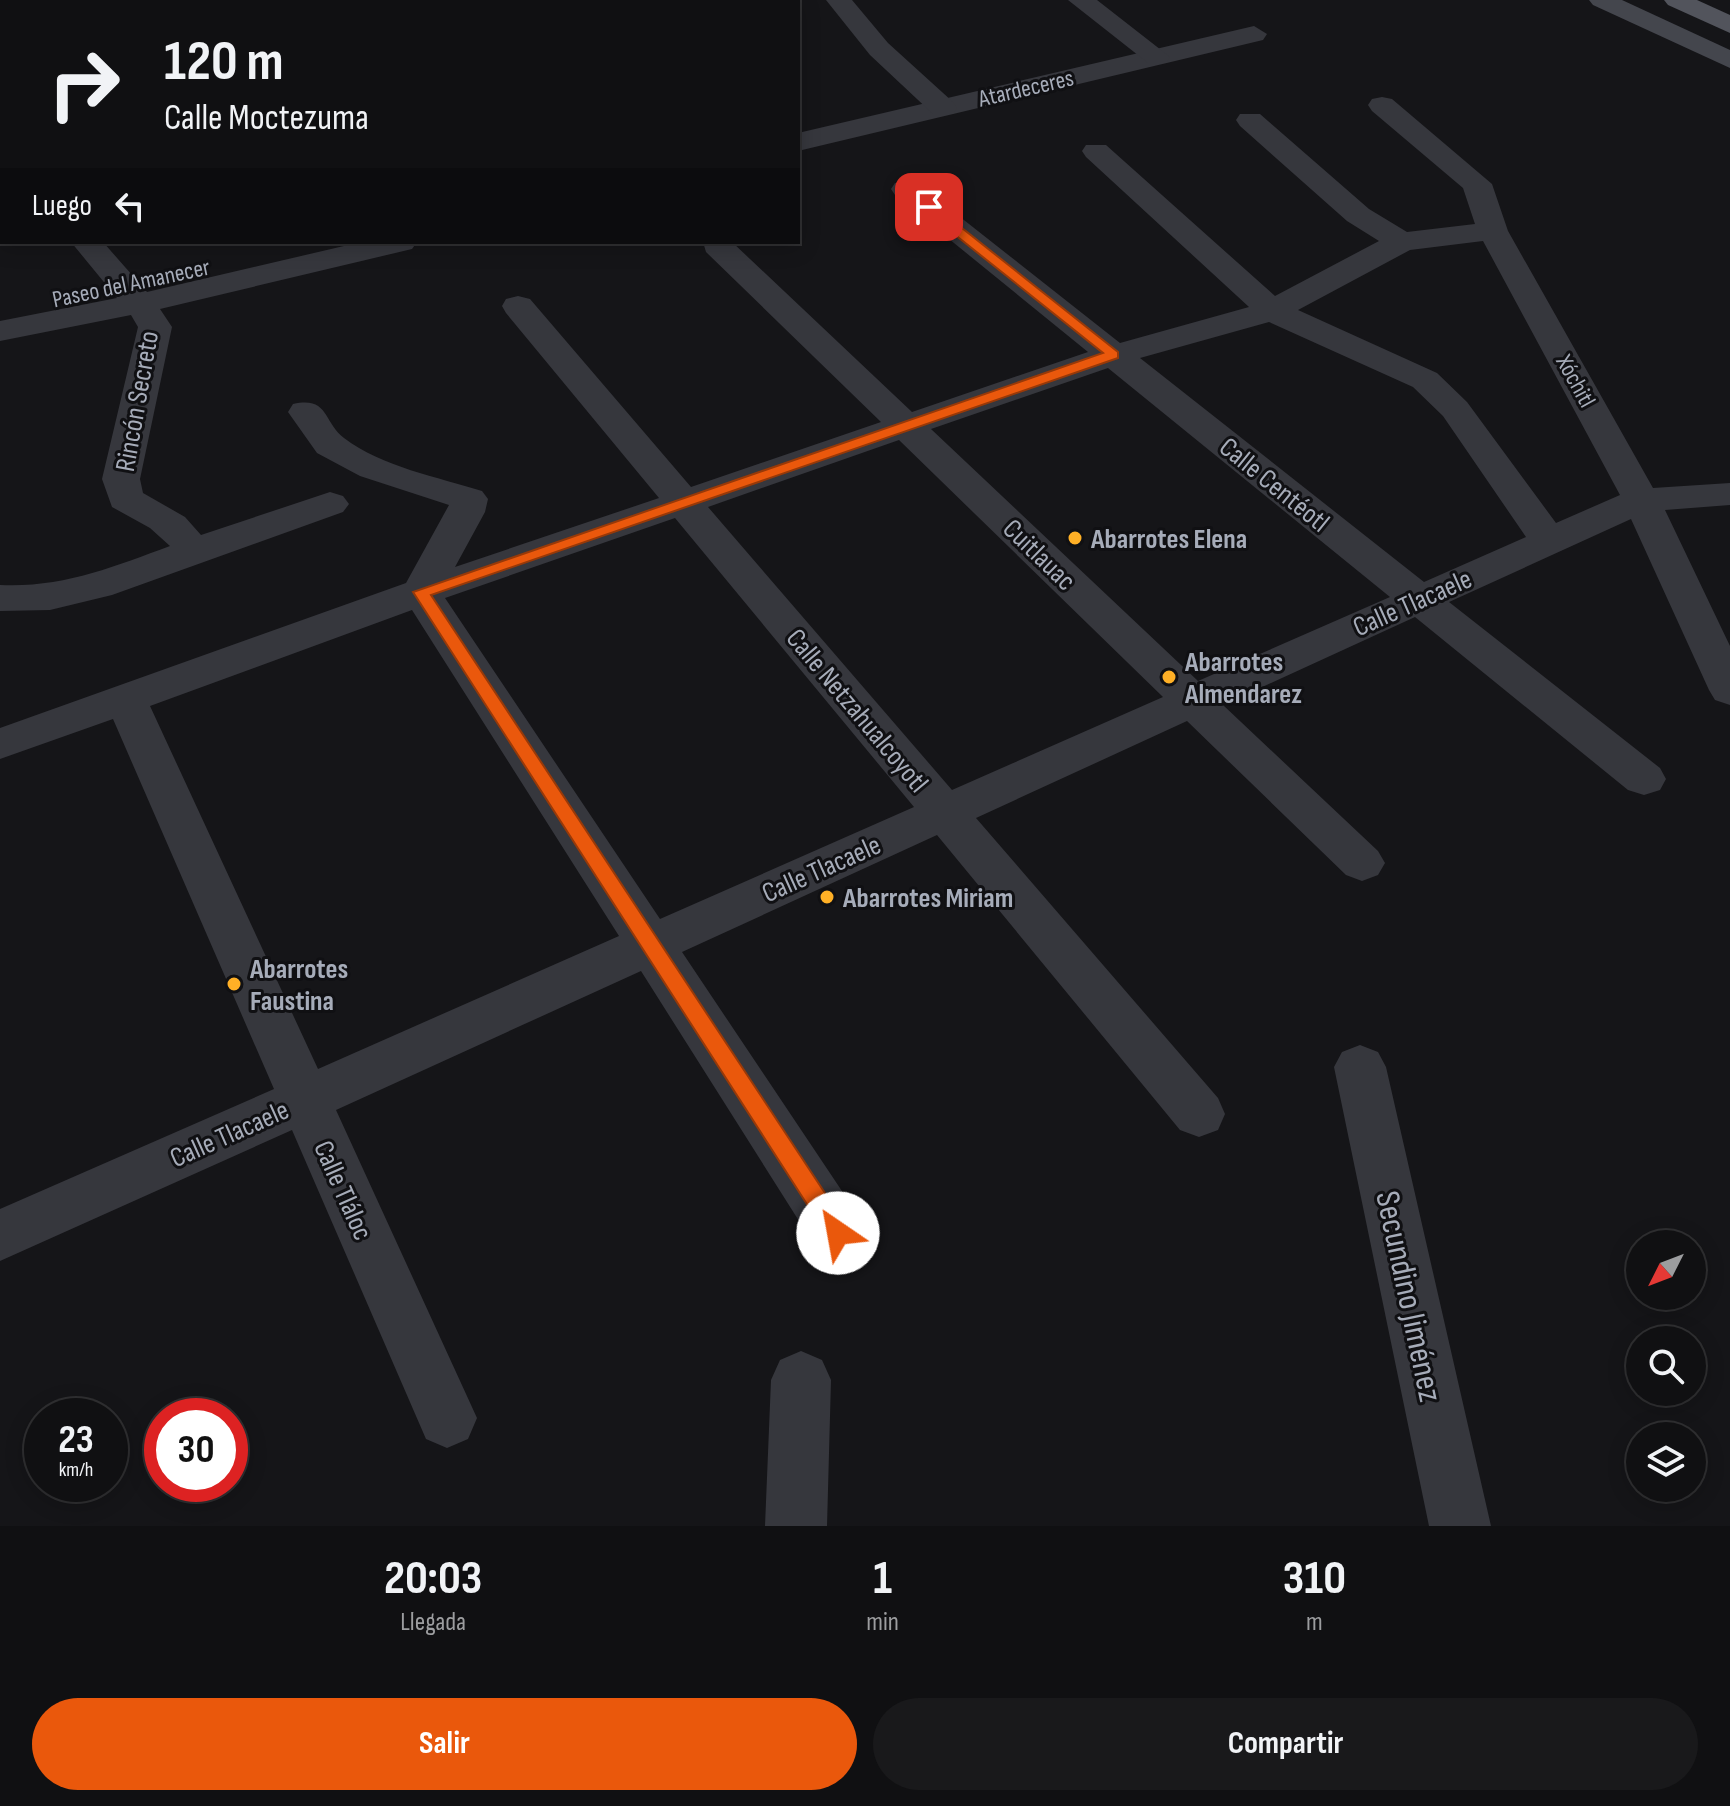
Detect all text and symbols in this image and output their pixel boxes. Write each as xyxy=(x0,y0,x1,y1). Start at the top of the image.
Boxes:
text: 120 m xyxy=(164,29,284,96)
icon: right xyxy=(32,32,136,136)
street label: Atardeceres xyxy=(975,63,1077,114)
text: Calle Moctezuma xyxy=(164,97,369,140)
pin xyxy=(895,173,963,241)
icon: left xyxy=(108,184,152,228)
icon: arrive xyxy=(907,185,951,229)
text: Luego xyxy=(32,188,92,224)
street label: Paseo del Amanecer xyxy=(50,253,213,314)
street label: Rincón Secreto xyxy=(109,328,166,474)
street label: Xóchitl xyxy=(1549,349,1602,413)
street label: Calle Centéotl xyxy=(1212,431,1336,539)
street label: Cuitlauac xyxy=(996,512,1082,598)
place label: Abarrotes Elena xyxy=(1090,523,1247,556)
marker: Abarrotes Elena xyxy=(1066,529,1084,547)
street label: Calle Tlacaele xyxy=(1348,563,1477,644)
street label: Calle Netzahualcoyotl xyxy=(779,623,935,799)
place label: Abarrotes Almendarez xyxy=(1184,646,1302,711)
marker: Abarrotes Almendarez xyxy=(1160,668,1178,686)
street label: Calle Tlacaele xyxy=(757,829,886,910)
place label: Abarrotes Miriam xyxy=(842,882,1013,915)
marker: Abarrotes Miriam xyxy=(818,888,836,906)
place label: Abarrotes Faustina xyxy=(249,953,348,1018)
marker: Abarrotes Faustina xyxy=(225,975,243,993)
street label: Calle Tlacaele xyxy=(165,1094,294,1175)
street label: Calle Tláloc xyxy=(306,1136,379,1245)
street label: Secundino Jiménez xyxy=(1366,1187,1451,1405)
position arrow xyxy=(796,1191,880,1275)
north arrow xyxy=(1626,1230,1706,1310)
map controls xyxy=(1626,1230,1706,1502)
button: search xyxy=(1626,1326,1706,1406)
speed limit sign: 30 xyxy=(144,1398,248,1502)
text: 23 xyxy=(58,1416,94,1464)
button: layers xyxy=(1626,1422,1706,1502)
text: km/h xyxy=(59,1458,93,1482)
text: 20:03 xyxy=(384,1550,482,1607)
text: 1 xyxy=(873,1550,892,1607)
text: 310 xyxy=(1283,1550,1346,1607)
text: Llegada xyxy=(400,1607,466,1638)
text: min xyxy=(866,1607,899,1638)
text: m xyxy=(1306,1607,1323,1638)
button: Salir xyxy=(32,1698,857,1790)
button: Compartir xyxy=(873,1698,1698,1790)

